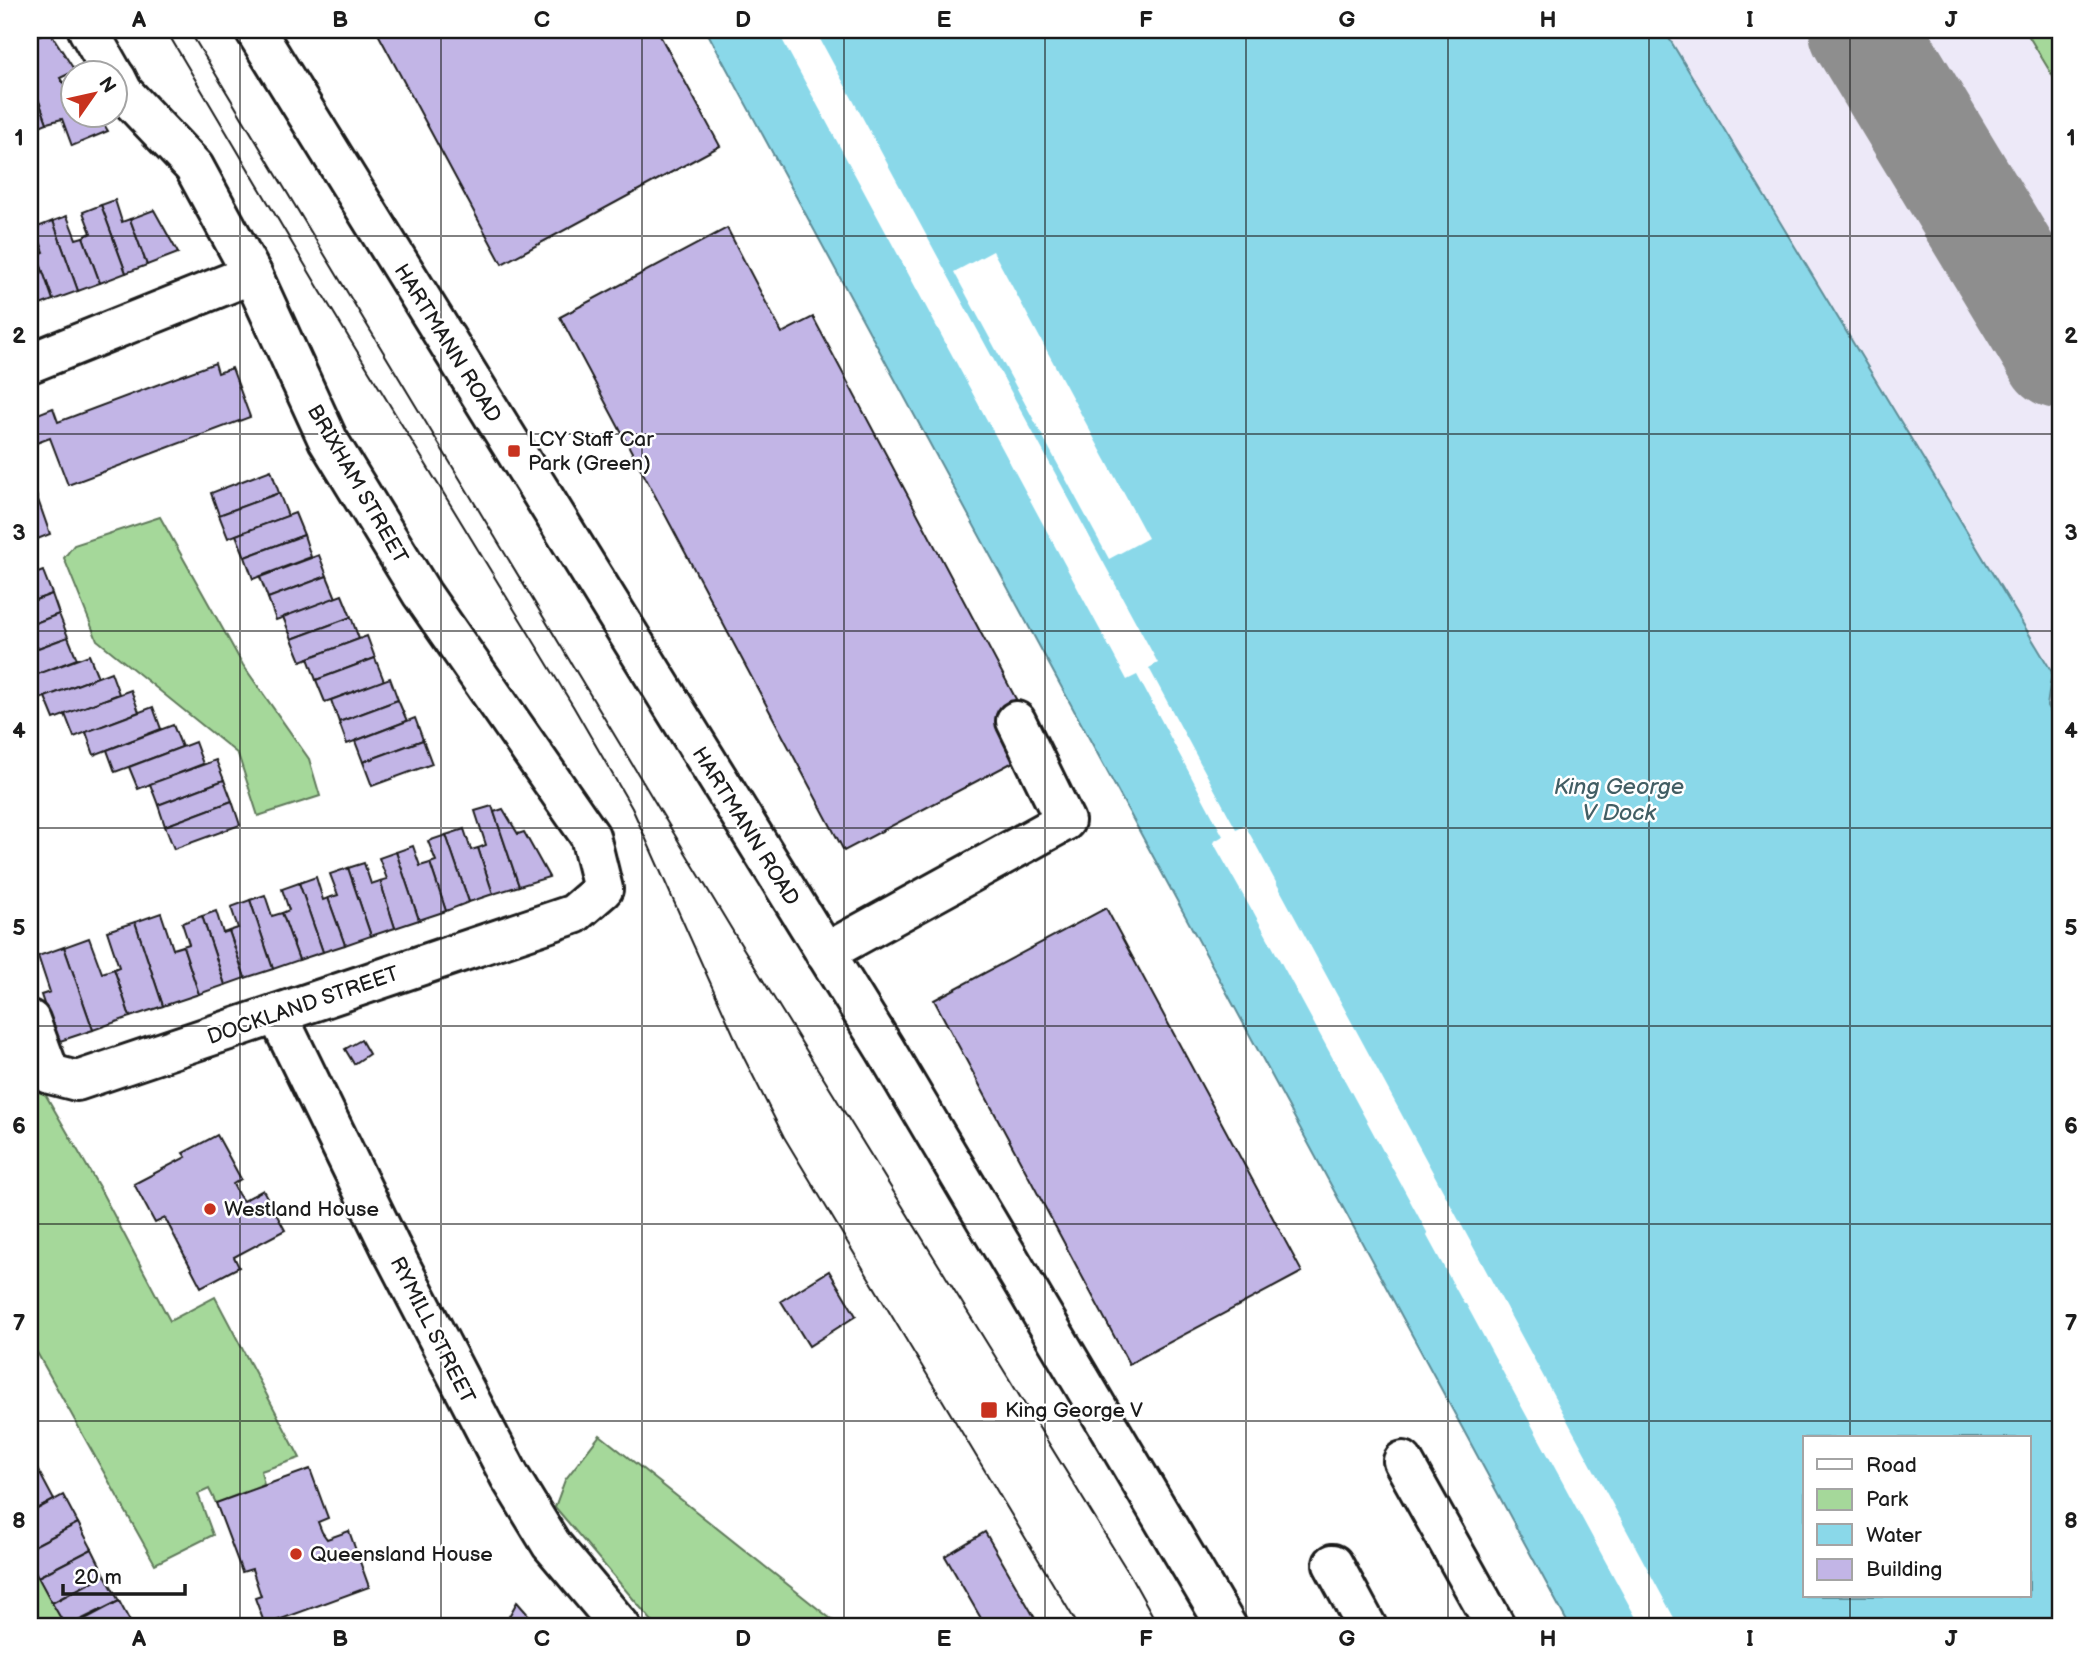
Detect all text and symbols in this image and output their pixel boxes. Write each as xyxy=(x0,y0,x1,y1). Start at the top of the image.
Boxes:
text: A xyxy=(131,6,147,34)
text: B xyxy=(332,6,348,34)
text: C xyxy=(534,6,550,34)
text: D xyxy=(735,6,751,34)
text: E xyxy=(937,6,952,34)
text: F xyxy=(1139,6,1153,34)
text: G xyxy=(1339,6,1356,34)
text: H xyxy=(1539,6,1557,34)
text: I xyxy=(1746,6,1754,34)
text: J xyxy=(1945,6,1958,34)
north arrow xyxy=(60,60,130,130)
text: N xyxy=(93,73,120,98)
text: 1 xyxy=(14,124,24,152)
text: 1 xyxy=(2066,124,2076,152)
street label: HARTMANN ROAD xyxy=(389,259,507,427)
text: 2 xyxy=(12,322,26,350)
text: 2 xyxy=(2064,322,2078,350)
street label: BRIXHAM STREET xyxy=(302,400,413,569)
place label: LCY Staff Car Park (Green) xyxy=(528,427,654,476)
marker: LCY Staff Car Park (Green) xyxy=(506,443,522,459)
text: 3 xyxy=(12,519,26,547)
text: 3 xyxy=(2064,519,2078,547)
text: 4 xyxy=(12,717,26,745)
text: 4 xyxy=(2064,717,2078,745)
street label: HARTMANN ROAD xyxy=(687,742,805,910)
water label: King George V Dock xyxy=(1554,773,1684,827)
text: 5 xyxy=(12,914,26,942)
text: 5 xyxy=(2064,914,2078,942)
street label: DOCKLAND STREET xyxy=(204,961,403,1050)
text: 6 xyxy=(12,1112,26,1140)
text: 6 xyxy=(2064,1112,2078,1140)
place label: Westland House xyxy=(224,1197,379,1222)
marker: Westland House xyxy=(202,1201,218,1217)
street label: RYMILL STREET xyxy=(385,1253,481,1408)
text: 7 xyxy=(13,1309,26,1337)
text: 7 xyxy=(2065,1309,2078,1337)
place label: King George V xyxy=(1005,1398,1143,1423)
marker: King George V xyxy=(979,1400,999,1420)
legend xyxy=(1803,1436,2030,1598)
text: Road xyxy=(1866,1453,1917,1478)
text: Park xyxy=(1866,1487,1909,1512)
text: 8 xyxy=(12,1507,26,1535)
text: 8 xyxy=(2064,1507,2078,1535)
text: Water xyxy=(1866,1523,1922,1548)
place label: Queensland House xyxy=(310,1542,493,1567)
marker: Queensland House xyxy=(288,1546,304,1562)
scale bar xyxy=(63,1552,186,1596)
text: Building xyxy=(1866,1557,1942,1582)
text: 20 m xyxy=(74,1565,122,1590)
text: A xyxy=(131,1625,147,1653)
text: B xyxy=(332,1625,348,1653)
text: C xyxy=(534,1625,550,1653)
text: D xyxy=(735,1625,751,1653)
text: E xyxy=(937,1625,952,1653)
text: F xyxy=(1139,1625,1153,1653)
text: G xyxy=(1339,1625,1356,1653)
text: H xyxy=(1539,1625,1557,1653)
text: I xyxy=(1746,1625,1754,1653)
text: J xyxy=(1945,1625,1958,1653)

